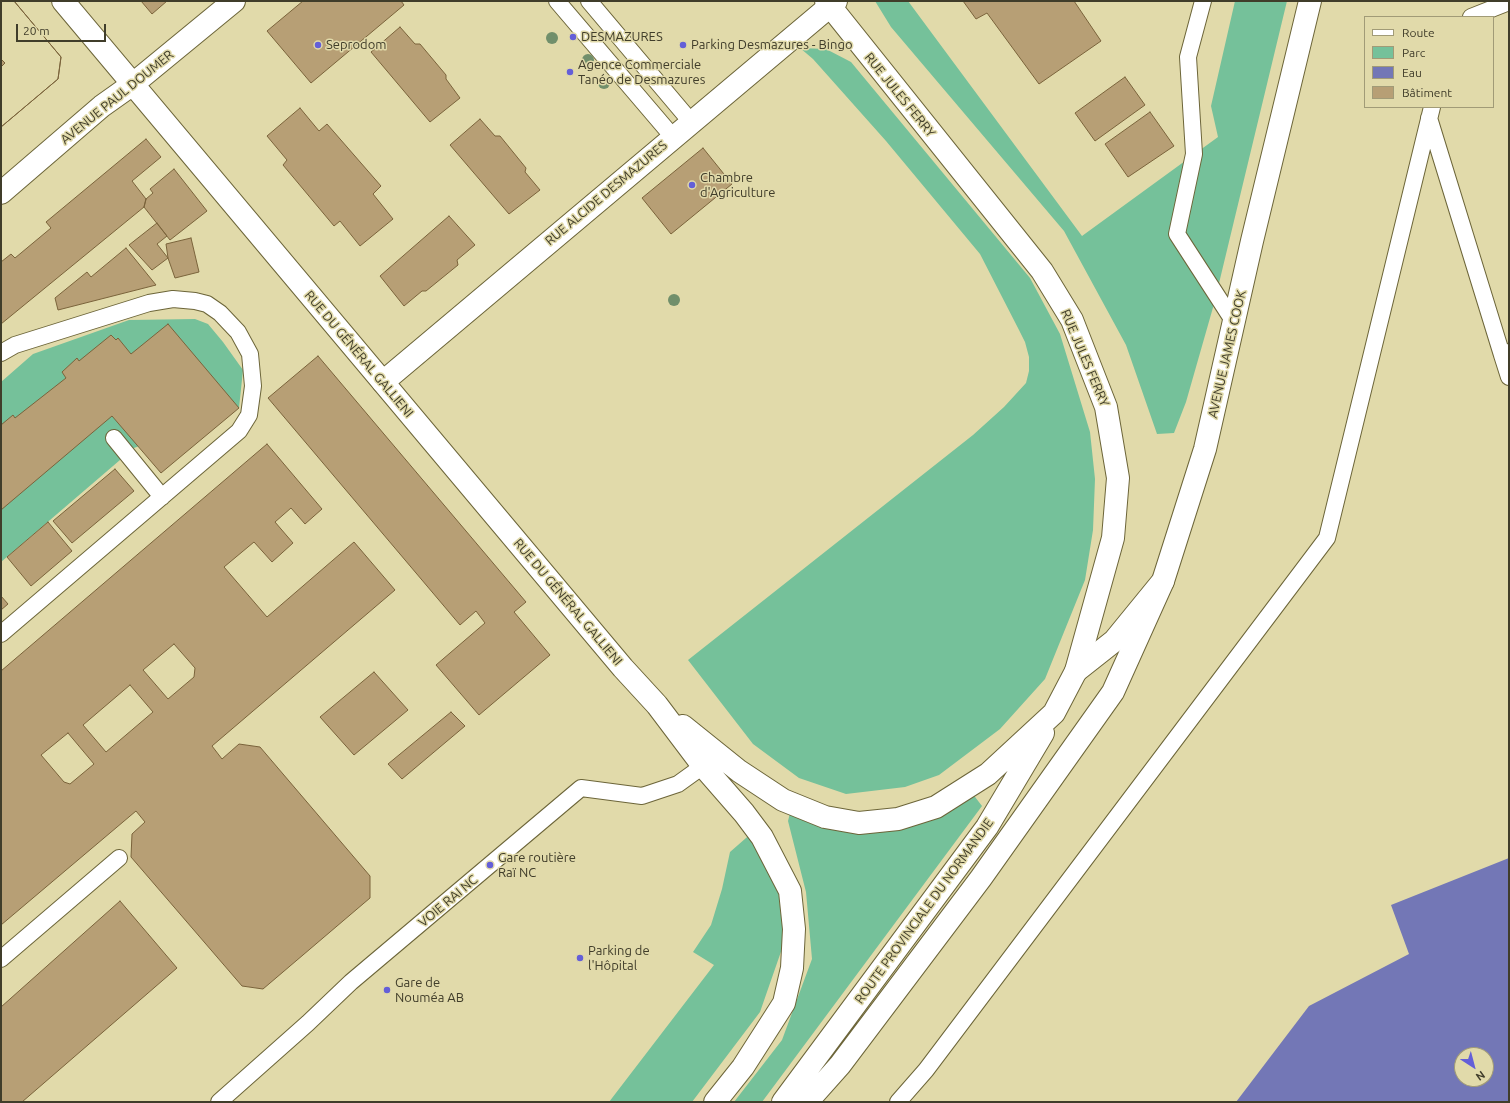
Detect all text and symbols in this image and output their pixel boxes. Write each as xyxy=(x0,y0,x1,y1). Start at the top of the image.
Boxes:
scale bar xyxy=(18,16,108,42)
legend xyxy=(1364,16,1494,108)
text: 20 m xyxy=(23,24,50,37)
text: Route xyxy=(1402,26,1435,39)
place label: DESMAZURES xyxy=(581,29,663,45)
marker: DESMAZURES xyxy=(568,32,578,42)
place label: Seprodom xyxy=(326,37,387,53)
place label: Parking Desmazures - Bingo xyxy=(691,37,853,53)
marker: Seprodom xyxy=(313,40,323,50)
marker: Parking Desmazures - Bingo xyxy=(678,40,688,50)
text: Parc xyxy=(1402,46,1425,59)
street label: AVENUE PAUL DOUMER xyxy=(57,47,177,147)
street label: RUE JULES FERRY xyxy=(861,50,939,140)
place label: Agence Commerciale Tanéo de Desmazures xyxy=(578,57,705,88)
text: Eau xyxy=(1402,66,1422,79)
marker: Agence Commerciale Tanéo de Desmazures xyxy=(565,67,575,77)
text: Bâtiment xyxy=(1402,86,1452,99)
street label: RUE ALCIDE DESMAZURES xyxy=(542,137,670,249)
place label: Chambre d'Agriculture xyxy=(700,170,775,201)
marker: Chambre d'Agriculture xyxy=(687,180,697,190)
street label: RUE DU GÉNÉRAL GALLIENI xyxy=(301,287,417,421)
street label: AVENUE JAMES COOK xyxy=(1205,288,1249,420)
street label: RUE JULES FERRY xyxy=(1058,307,1112,409)
street label: RUE DU GÉNÉRAL GALLIENI xyxy=(510,535,626,669)
street label: ROUTE PROVINCIALE DU NORMANDIE xyxy=(852,815,996,1007)
place label: Gare routière Raï NC xyxy=(498,850,576,881)
marker: Gare routière Raï NC xyxy=(485,860,495,870)
street label: VOIE RAI NC xyxy=(415,872,481,930)
place label: Parking de l'Hôpital xyxy=(588,943,650,974)
marker: Parking de l'Hôpital xyxy=(575,953,585,963)
place label: Gare de Nouméa AB xyxy=(395,975,464,1006)
marker: Gare de Nouméa AB xyxy=(382,985,392,995)
north arrow xyxy=(1454,1047,1494,1087)
text: N xyxy=(1474,1069,1487,1083)

